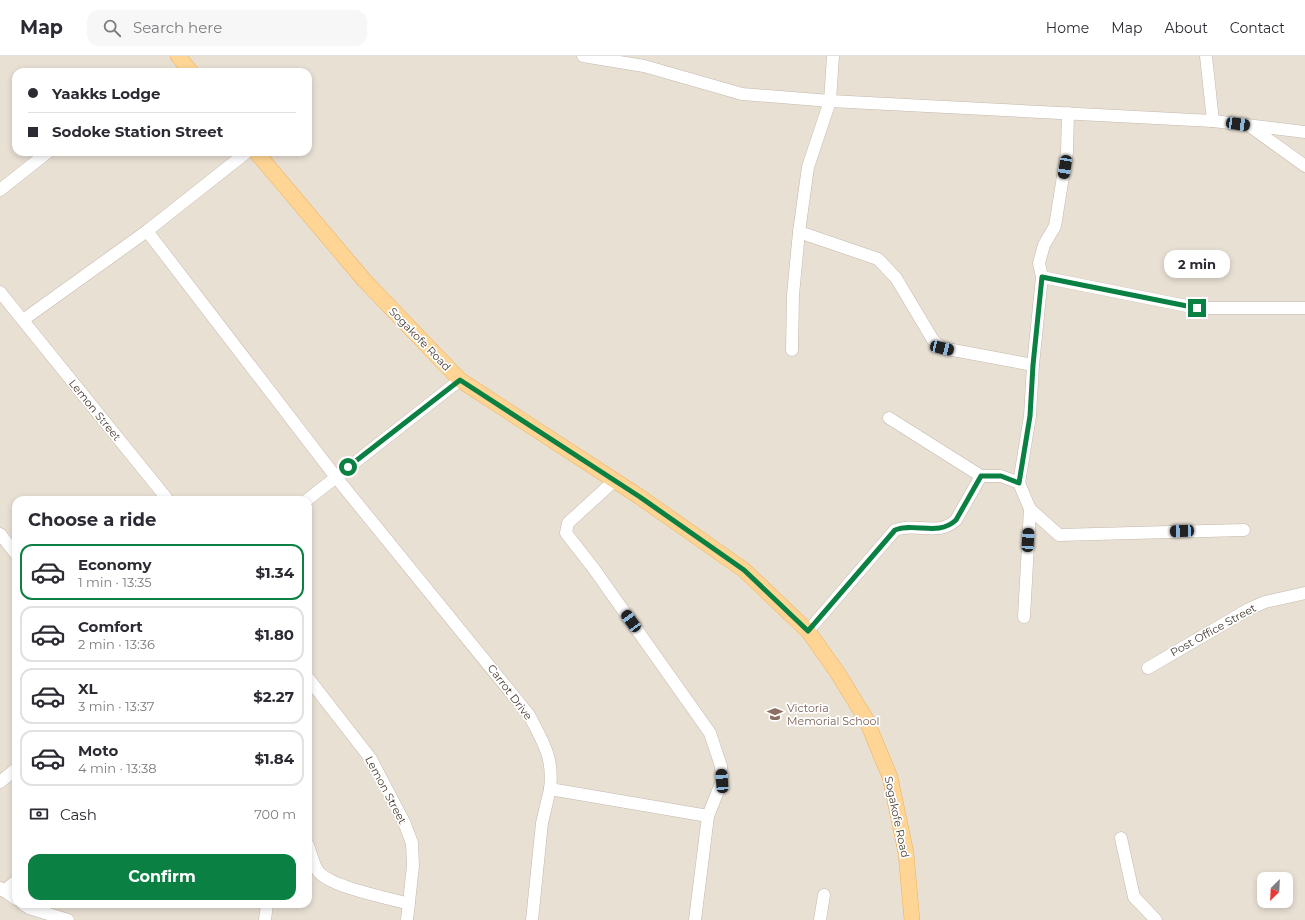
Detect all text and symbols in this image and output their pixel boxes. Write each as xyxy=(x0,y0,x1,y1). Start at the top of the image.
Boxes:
search box xyxy=(87,10,367,46)
text: Map xyxy=(20,16,63,39)
icon: search xyxy=(101,17,123,39)
text: Search here xyxy=(133,18,222,37)
text: Home xyxy=(1046,19,1089,37)
text: Map xyxy=(1111,19,1142,37)
text: About xyxy=(1164,19,1208,37)
text: Contact xyxy=(1230,19,1285,37)
text: Yaakks Lodge xyxy=(52,84,160,103)
car xyxy=(1225,116,1251,132)
text: Sodoke Station Street xyxy=(52,122,223,141)
car xyxy=(1057,154,1073,180)
callout: 2 min xyxy=(1164,250,1230,278)
text: 2 min xyxy=(1178,256,1216,272)
route end xyxy=(1188,299,1206,317)
street label: Sogakofe Road xyxy=(386,304,454,374)
car xyxy=(929,339,955,357)
street label: Lemon Street xyxy=(66,376,124,444)
route start xyxy=(339,458,357,476)
text: Choose a ride xyxy=(28,509,156,531)
car xyxy=(1170,525,1194,537)
car xyxy=(1021,528,1035,552)
icon: car xyxy=(30,554,66,590)
text: Economy xyxy=(78,555,151,574)
text: $1.34 xyxy=(255,563,294,582)
text: 1 min · 13:35 xyxy=(78,574,152,590)
street label: Post Office Street xyxy=(1168,600,1259,659)
car xyxy=(619,608,643,634)
icon: car xyxy=(30,616,66,652)
text: Comfort xyxy=(78,617,143,636)
text: $1.80 xyxy=(255,625,294,644)
text: 2 min · 13:36 xyxy=(78,636,155,652)
street label: Carrot Drive xyxy=(485,661,536,723)
icon: car xyxy=(30,678,66,714)
text: XL xyxy=(78,679,97,698)
text: $2.27 xyxy=(253,687,294,706)
text: 3 min · 13:37 xyxy=(78,698,155,714)
place label: Victoria Memorial School xyxy=(787,701,879,728)
school or university icon: Victoria Memorial School xyxy=(766,705,784,723)
icon: car xyxy=(30,740,66,776)
text: Moto xyxy=(78,741,118,760)
text: $1.84 xyxy=(254,749,294,768)
street label: Lemon Street xyxy=(362,754,410,827)
text: 4 min · 13:38 xyxy=(78,760,157,776)
car xyxy=(715,769,729,793)
street label: Sogakofe Road xyxy=(882,775,912,859)
icon: cash xyxy=(28,803,50,825)
text: Cash xyxy=(60,805,97,824)
text: 700 m xyxy=(254,806,296,822)
button: Confirm xyxy=(28,854,296,900)
north arrow xyxy=(1257,872,1293,908)
map controls xyxy=(1257,872,1293,908)

